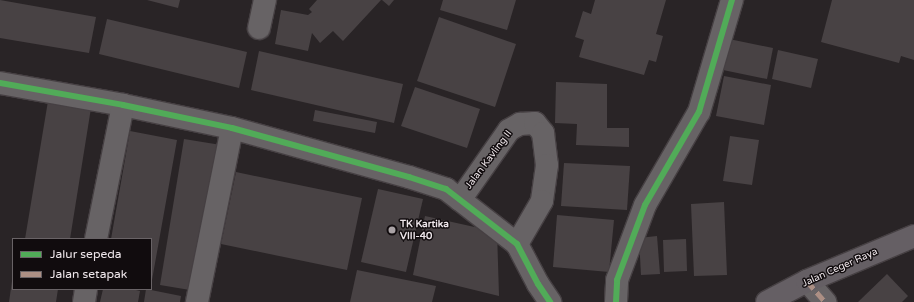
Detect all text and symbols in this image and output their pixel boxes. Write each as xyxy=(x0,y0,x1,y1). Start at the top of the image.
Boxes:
street label: Jalan Kavling II xyxy=(463,128,515,192)
place label: TK Kartika VIII-40 xyxy=(400,218,449,242)
marker: TK Kartika VIII-40 xyxy=(387,225,397,235)
legend xyxy=(12,238,152,290)
street label: Jalan Ceger Raya xyxy=(800,246,880,290)
text: Jalur sepeda xyxy=(50,247,122,261)
text: Jalan setapak xyxy=(50,267,127,281)

